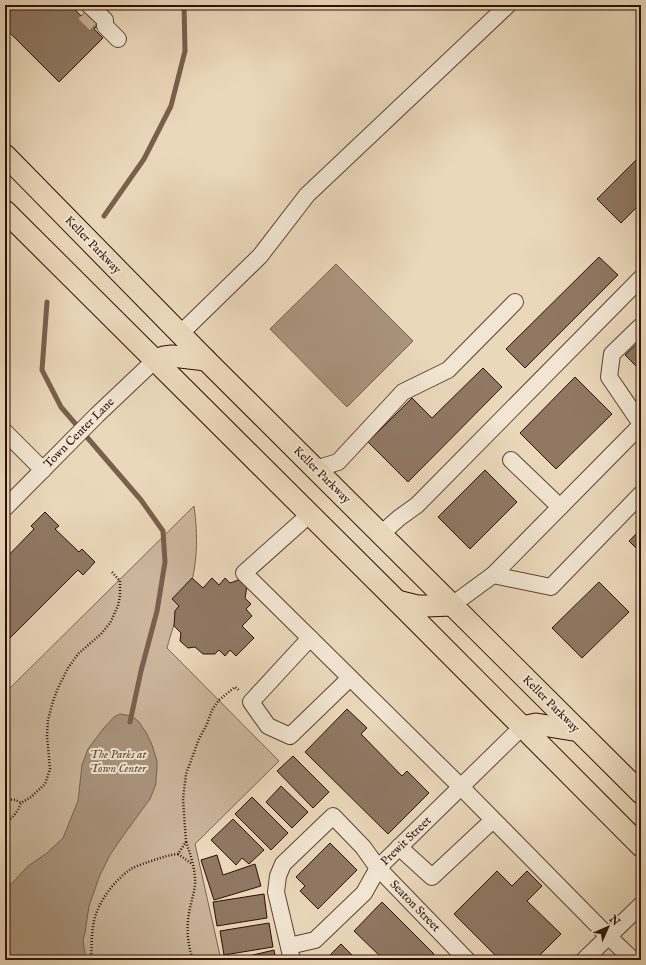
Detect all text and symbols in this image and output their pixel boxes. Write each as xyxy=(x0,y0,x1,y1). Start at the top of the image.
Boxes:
street label: Keller Parkway xyxy=(62,213,124,277)
street label: Town Center Lane xyxy=(41,394,118,471)
street label: Keller Parkway xyxy=(290,443,354,507)
street label: Keller Parkway xyxy=(519,672,583,736)
park label: The Parks at Town Center xyxy=(90,747,147,776)
street label: Prewit Street xyxy=(378,813,434,869)
street label: Seaton Street xyxy=(387,877,443,935)
north arrow xyxy=(588,907,628,947)
text: N xyxy=(605,912,623,929)

